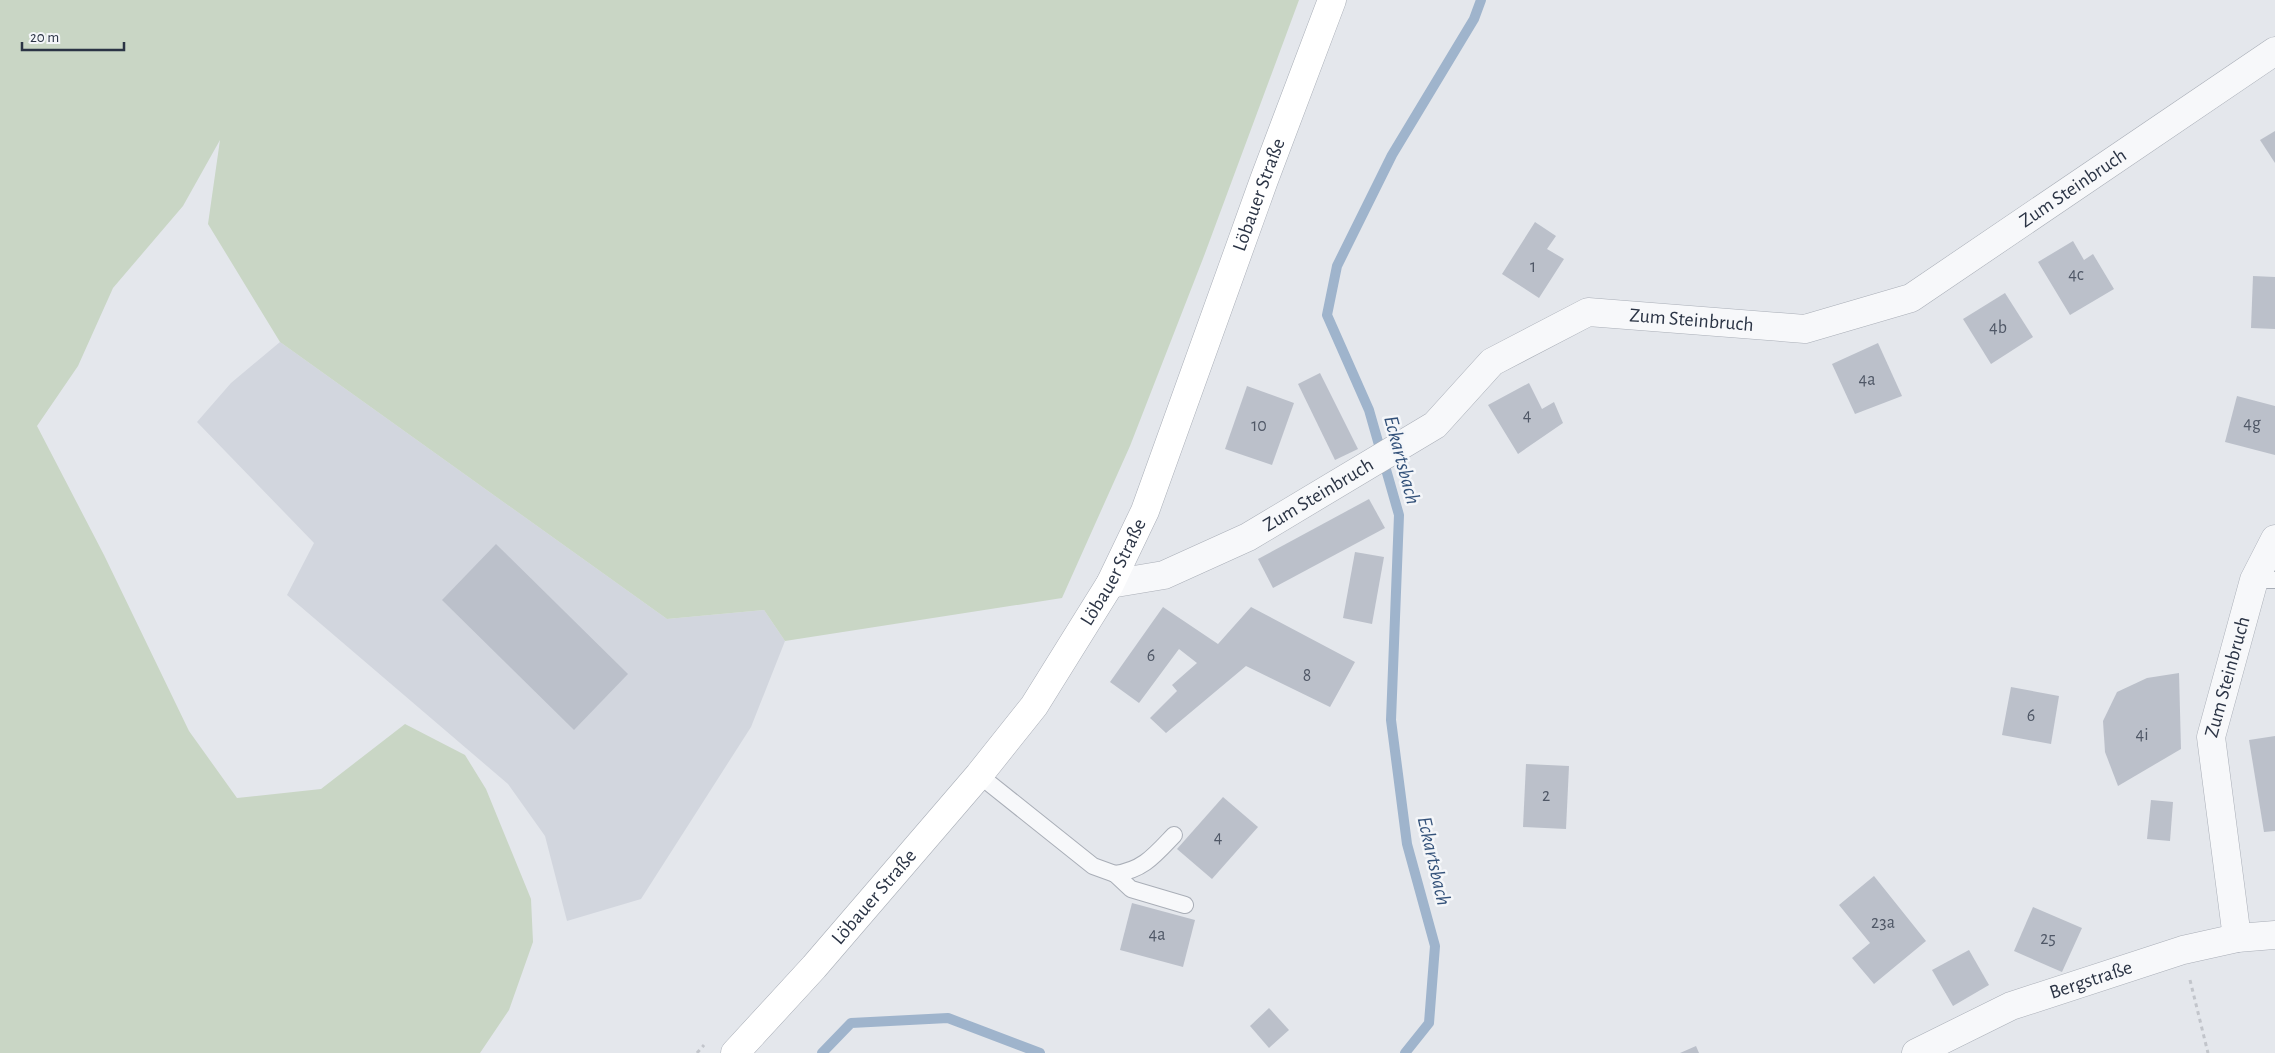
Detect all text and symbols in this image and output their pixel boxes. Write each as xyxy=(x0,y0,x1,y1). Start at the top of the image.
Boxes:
scale bar xyxy=(22,20,125,52)
text: 20 m xyxy=(30,30,59,45)
street label: Löbauer Straße xyxy=(1229,136,1289,254)
street label: Zum Steinbruch xyxy=(2016,145,2130,231)
house number: 1 xyxy=(1530,258,1536,276)
house number: 4c xyxy=(2068,266,2084,284)
street label: Zum Steinbruch xyxy=(1629,305,1754,335)
house number: 4b xyxy=(1989,319,2007,337)
house number: 4a xyxy=(1859,371,1875,389)
house number: 4 xyxy=(1523,407,1532,425)
water label: Eckartsbach xyxy=(1380,413,1424,507)
house number: 4g xyxy=(2243,415,2261,433)
house number: 10 xyxy=(1251,417,1267,435)
street label: Zum Steinbruch xyxy=(1260,454,1377,535)
street label: Löbauer Straße xyxy=(1077,515,1150,629)
street label: Zum Steinbruch xyxy=(2201,614,2254,740)
house number: 6 xyxy=(1147,647,1155,665)
house number: 8 xyxy=(1303,667,1311,685)
house number: 6 xyxy=(2027,707,2035,725)
house number: 4i xyxy=(2135,726,2149,744)
house number: 2 xyxy=(1542,787,1550,805)
water label: Eckartsbach xyxy=(1414,814,1454,908)
house number: 4 xyxy=(1214,829,1223,847)
street label: Löbauer Straße xyxy=(828,846,920,948)
house number: 23a xyxy=(1871,914,1895,932)
house number: 4a xyxy=(1149,926,1165,944)
house number: 25 xyxy=(2040,930,2056,948)
street label: Bergstraße xyxy=(2047,957,2135,1003)

